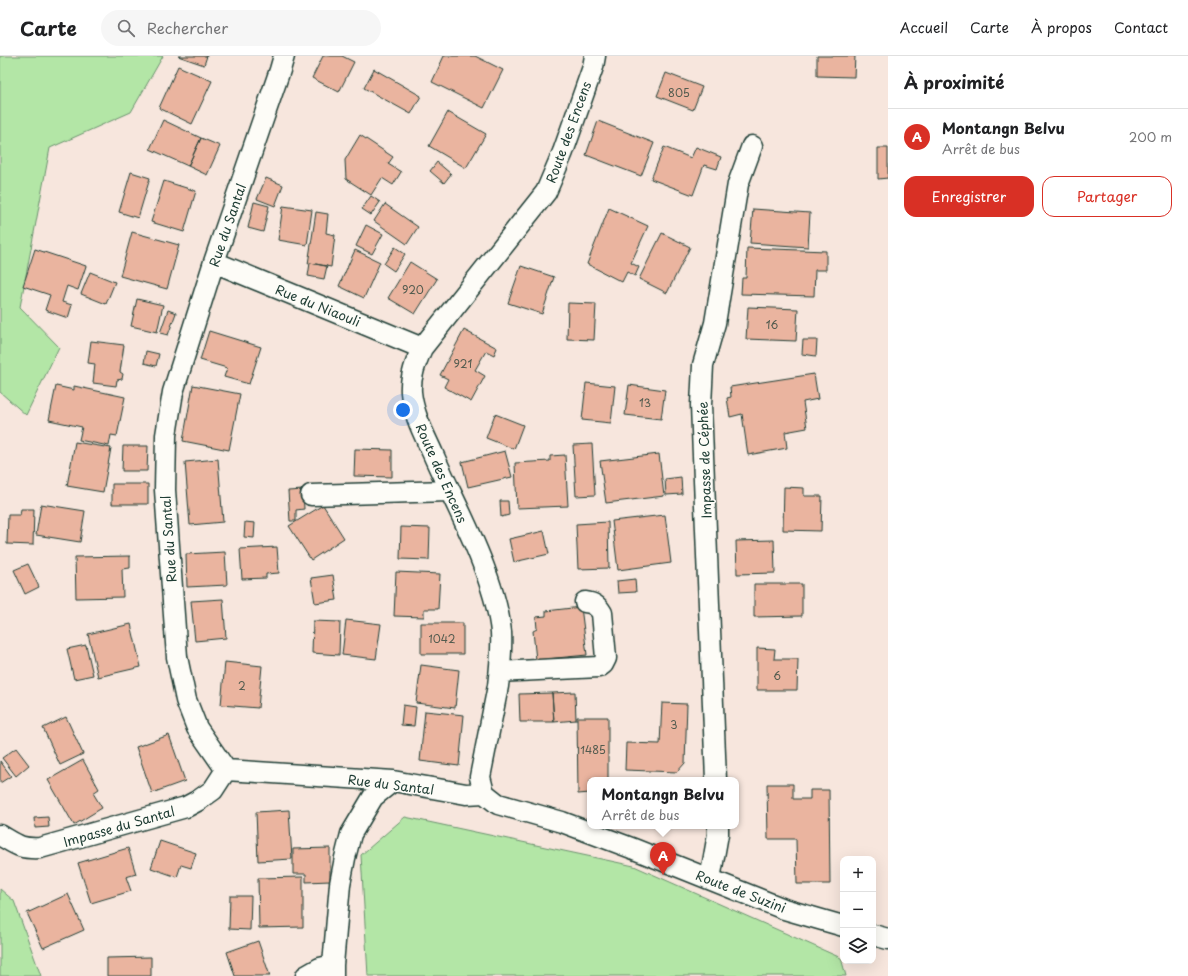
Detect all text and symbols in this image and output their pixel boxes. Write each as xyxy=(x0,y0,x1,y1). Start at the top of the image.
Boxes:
search box xyxy=(101,10,381,46)
text: Carte xyxy=(20,14,77,42)
text: Rechercher xyxy=(147,16,228,39)
icon: search xyxy=(115,17,137,39)
text: Accueil xyxy=(900,17,948,38)
text: Carte xyxy=(970,17,1009,38)
text: À propos xyxy=(1031,17,1092,38)
text: Contact xyxy=(1114,17,1168,38)
text: À proximité xyxy=(904,69,1004,95)
street label: Route des Encens xyxy=(541,78,595,186)
house number: 805 xyxy=(668,84,690,101)
text: Montangn Belvu xyxy=(942,116,1065,139)
text: A xyxy=(912,127,922,146)
text: 200 m xyxy=(1129,127,1172,146)
text: Arrêt de bus xyxy=(942,139,1020,158)
button: Enregistrer xyxy=(904,176,1034,217)
button: Partager xyxy=(1042,176,1172,217)
street label: Rue du Santal xyxy=(204,181,250,269)
street label: Rue du Niaouli xyxy=(273,279,363,331)
house number: 920 xyxy=(402,281,424,298)
house number: 16 xyxy=(766,316,779,333)
house number: 921 xyxy=(454,355,472,372)
house number: 13 xyxy=(639,394,651,411)
your location xyxy=(393,400,413,420)
street label: Impasse de Céphée xyxy=(692,401,716,519)
street label: Route des Encens xyxy=(412,420,472,526)
street label: Rue du Santal xyxy=(155,495,181,583)
house number: 1042 xyxy=(429,630,456,647)
house number: 6 xyxy=(773,667,781,684)
house number: 2 xyxy=(238,677,246,694)
house number: 3 xyxy=(670,716,678,733)
house number: 1485 xyxy=(580,741,606,758)
street label: Rue du Santal xyxy=(347,769,435,799)
popup xyxy=(587,777,739,829)
text: Montangn Belvu xyxy=(602,782,724,805)
street label: Impasse du Santal xyxy=(61,801,177,851)
text: Arrêt de bus xyxy=(602,805,679,824)
pin: A xyxy=(650,842,676,875)
map controls xyxy=(840,856,876,964)
button: + xyxy=(840,856,876,892)
street label: Route de Suzini xyxy=(693,865,789,917)
button: − xyxy=(840,892,876,928)
button: layers xyxy=(840,928,876,964)

